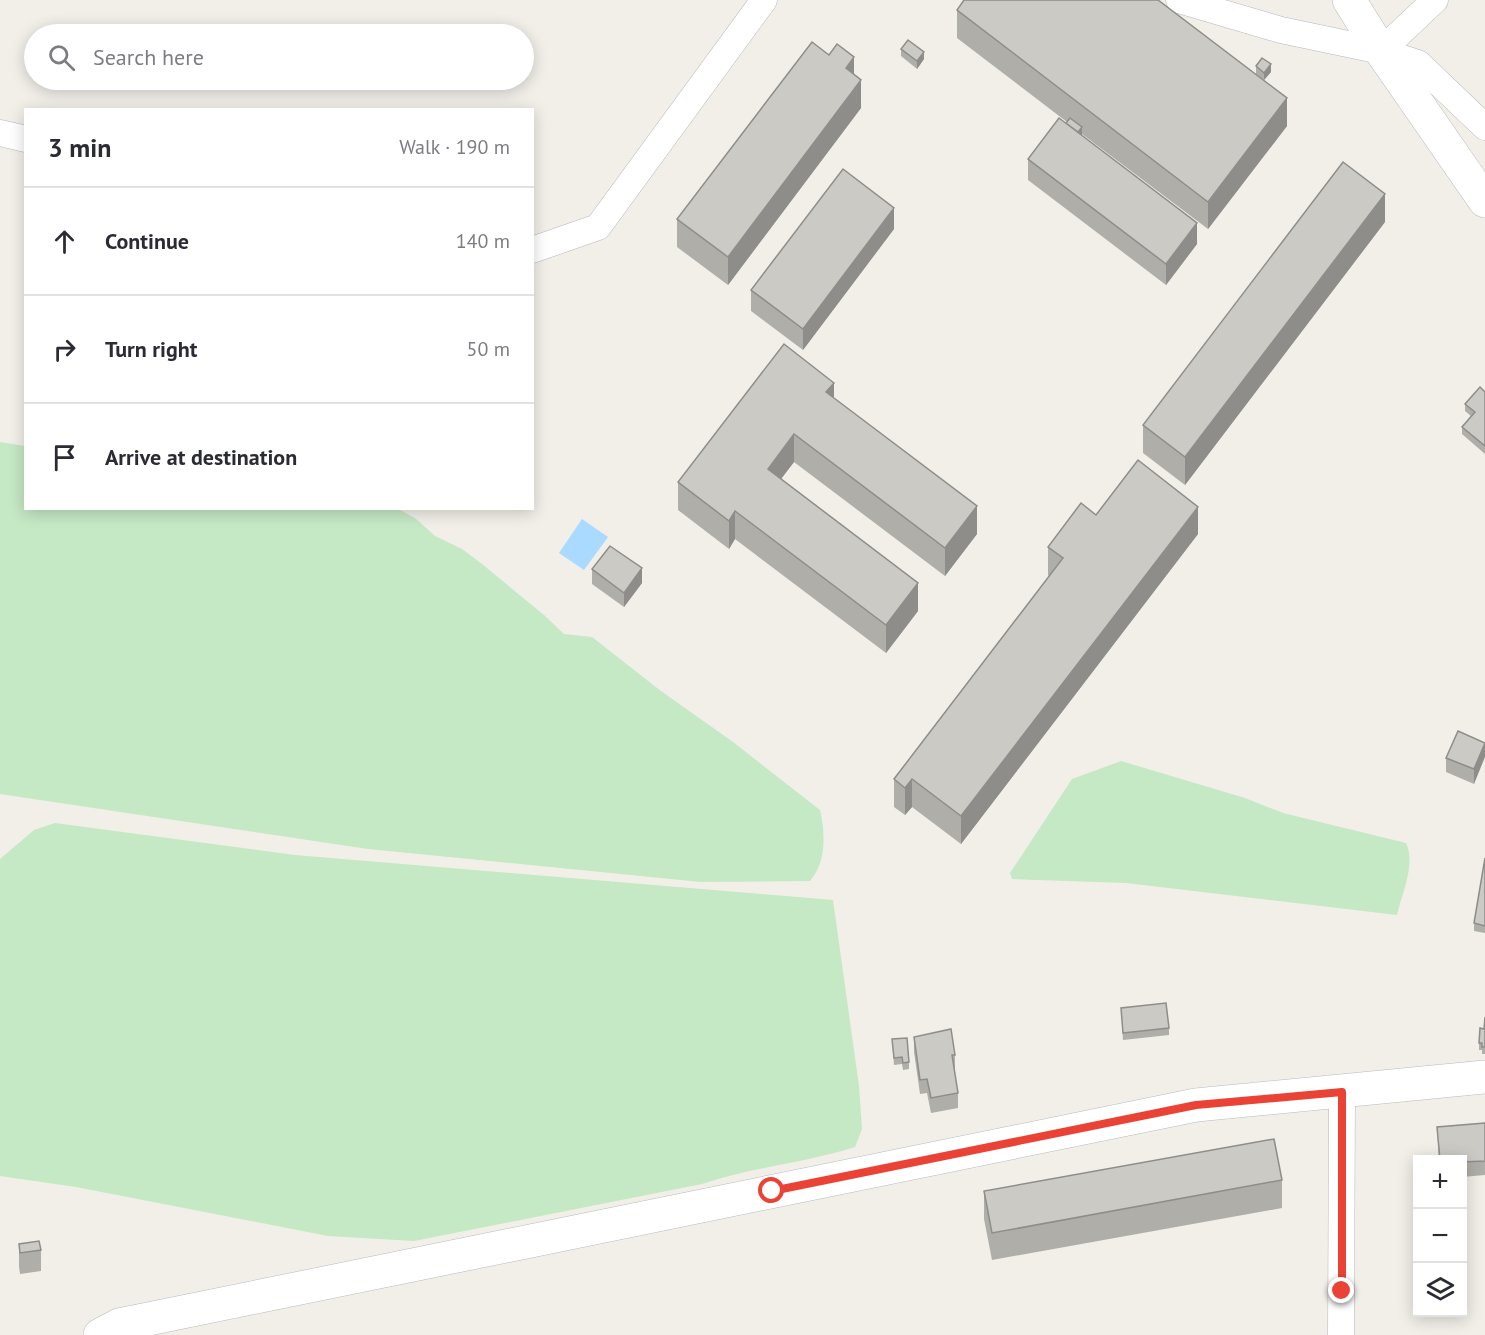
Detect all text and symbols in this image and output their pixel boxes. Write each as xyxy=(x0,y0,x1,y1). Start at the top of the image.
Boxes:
search box xyxy=(24,24,534,90)
icon: search xyxy=(45,41,78,74)
text: Search here xyxy=(93,43,204,71)
text: 3 min xyxy=(48,131,111,164)
text: Walk · 190 m xyxy=(399,134,510,160)
icon: ahead xyxy=(48,225,81,258)
text: Continue xyxy=(105,227,189,255)
text: 140 m xyxy=(456,228,510,254)
icon: right xyxy=(48,333,81,366)
text: Turn right xyxy=(105,335,197,363)
text: 50 m xyxy=(467,336,510,362)
icon: arrive xyxy=(48,441,81,474)
text: Arrive at destination xyxy=(105,443,297,471)
map controls xyxy=(1413,1155,1467,1317)
button: + xyxy=(1413,1155,1467,1209)
route start xyxy=(758,1177,784,1203)
button: − xyxy=(1413,1209,1467,1263)
button: layers xyxy=(1413,1263,1467,1317)
route end xyxy=(1328,1277,1354,1303)

